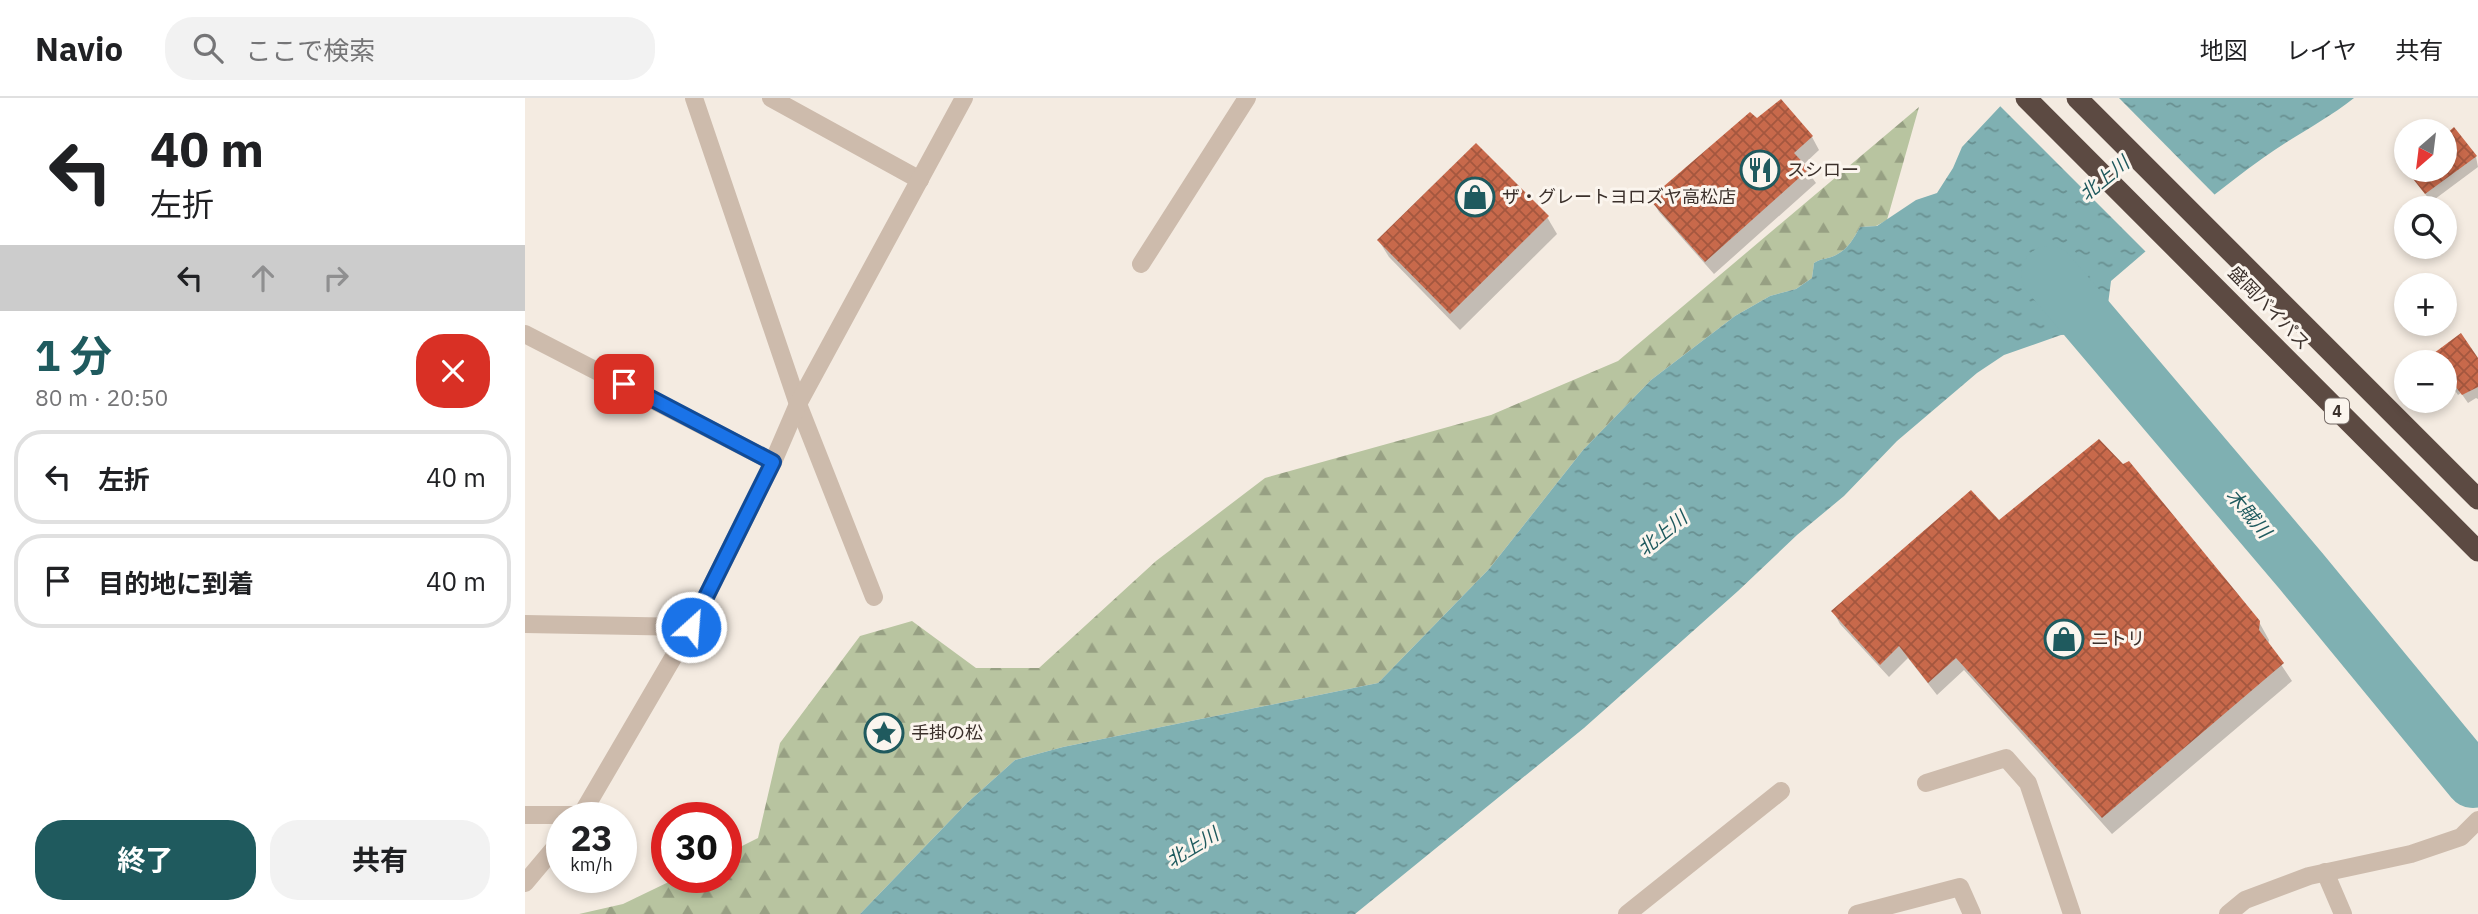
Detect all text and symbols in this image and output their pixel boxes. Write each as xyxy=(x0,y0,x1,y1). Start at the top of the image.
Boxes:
search box xyxy=(165,17,655,80)
text: Navio xyxy=(35,27,123,70)
icon: search xyxy=(189,29,227,67)
text: ここで検索 xyxy=(245,33,375,67)
text: 地図 xyxy=(2200,34,2248,66)
text: レイヤ xyxy=(2286,34,2357,66)
text: 共有 xyxy=(2395,34,2443,66)
text: 40 m xyxy=(150,117,264,180)
north arrow xyxy=(2394,119,2457,182)
map controls xyxy=(2394,119,2457,413)
icon: left xyxy=(35,126,126,217)
restaurant icon: スシロー xyxy=(1739,149,1781,191)
water label: 北上川 xyxy=(2074,149,2135,205)
place label: スシロー xyxy=(1787,158,1859,181)
shop icon: ザ・グレートヨロズヤ高松店 xyxy=(1454,176,1496,218)
text: 左折 xyxy=(150,183,214,225)
place label: ザ・グレートヨロズヤ高松店 xyxy=(1502,185,1736,208)
button: search xyxy=(2394,196,2457,259)
icon: left xyxy=(171,259,209,297)
icon: ahead xyxy=(244,259,282,297)
icon: right xyxy=(317,259,355,297)
street label: 盛岡バイパス xyxy=(2224,261,2315,354)
button: + xyxy=(2394,273,2457,336)
text: 1 分 xyxy=(35,328,112,383)
button: close xyxy=(416,334,490,408)
button: − xyxy=(2394,350,2457,413)
pin xyxy=(594,354,654,414)
icon: arrive xyxy=(605,365,643,403)
text: 80 m · 20:50 xyxy=(35,382,168,412)
road number: 4 xyxy=(2325,398,2349,424)
icon: left xyxy=(39,458,77,496)
text: 40 m xyxy=(426,460,486,494)
text: 左折 xyxy=(98,462,150,496)
water label: 木賊川 xyxy=(2221,483,2278,544)
water label: 北上川 xyxy=(1632,504,1693,560)
icon: arrive xyxy=(39,562,77,600)
text: 40 m xyxy=(426,564,486,598)
text: 目的地に到着 xyxy=(98,566,254,600)
position arrow xyxy=(654,590,728,664)
shop icon: ニトリ xyxy=(2043,618,2085,660)
place label: ニトリ xyxy=(2091,627,2145,650)
place icon: 手掛の松 xyxy=(863,712,905,754)
place label: 手掛の松 xyxy=(911,721,983,744)
speed limit sign: 30 xyxy=(651,802,742,893)
text: 23 xyxy=(570,815,613,861)
button: 終了 xyxy=(35,820,256,900)
button: 共有 xyxy=(270,820,490,900)
water label: 北上川 xyxy=(1161,821,1224,872)
text: km/h xyxy=(570,853,613,876)

